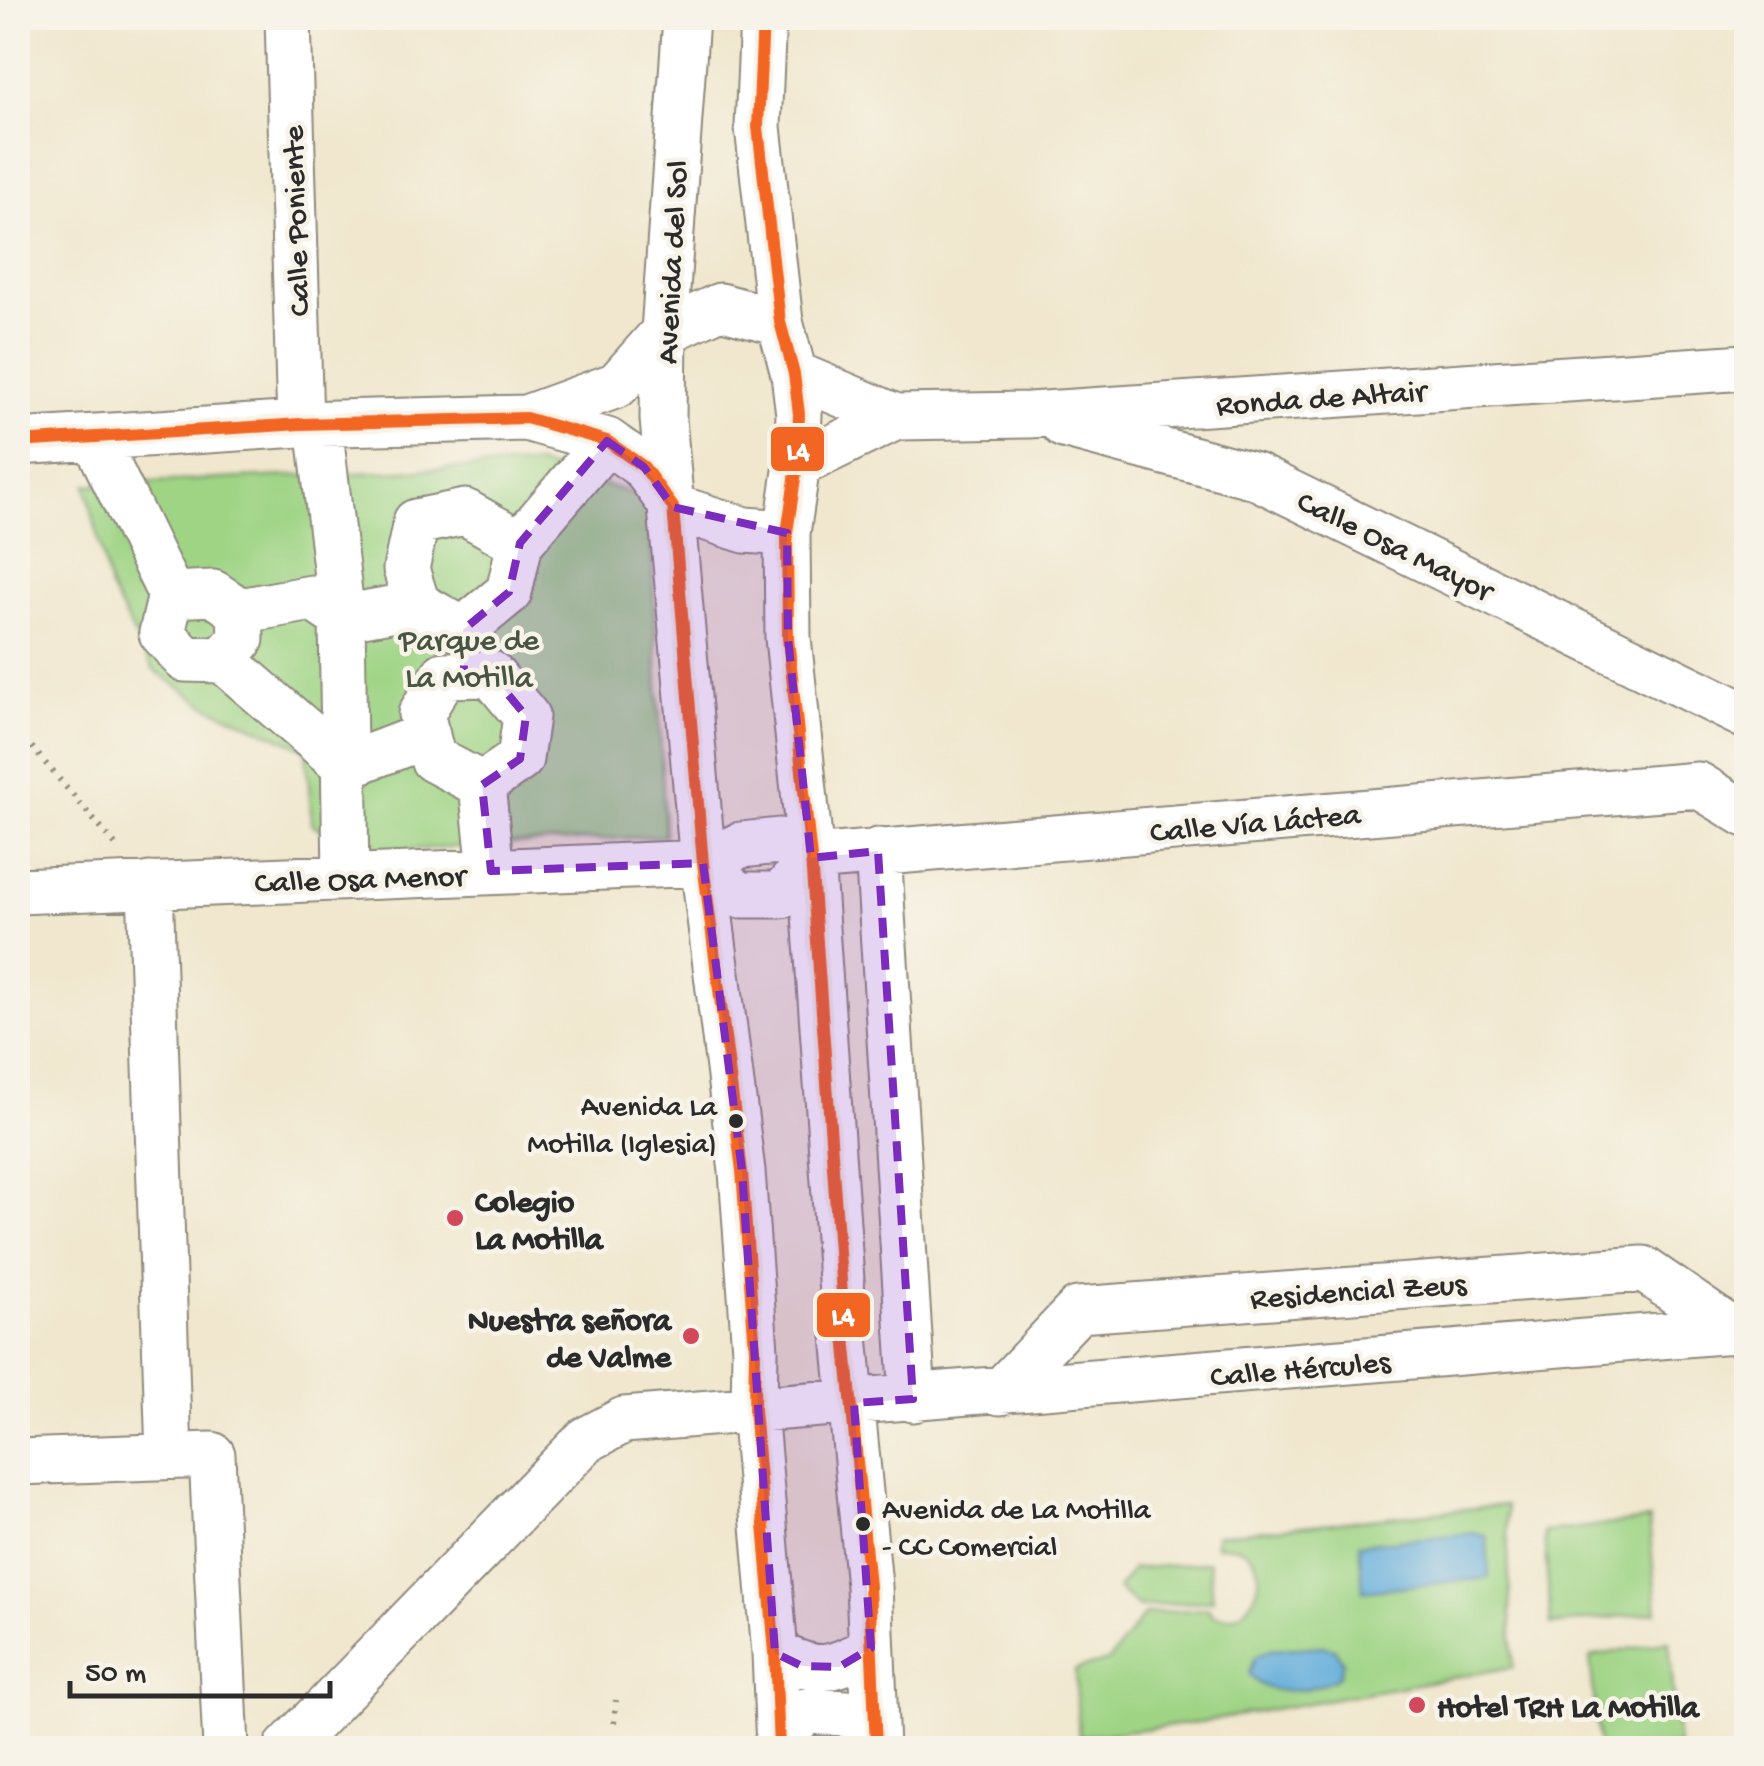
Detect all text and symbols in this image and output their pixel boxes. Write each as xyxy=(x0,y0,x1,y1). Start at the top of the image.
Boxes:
street label: Calle Poniente xyxy=(277,124,321,317)
street label: Avenida del Sol xyxy=(651,159,699,365)
street label: Ronda de Altair xyxy=(1215,375,1430,427)
line badge: L4 xyxy=(769,425,826,473)
text: L4 xyxy=(786,437,810,470)
street label: Calle Osa Mayor xyxy=(1290,485,1500,614)
park label: Parque de La Motilla xyxy=(398,624,540,699)
street label: Calle Vía Láctea xyxy=(1149,798,1363,854)
street label: Calle Osa Menor xyxy=(254,859,469,905)
place label: Avenida La Motilla (Iglesia) xyxy=(527,1092,718,1164)
marker: Avenida La Motilla (Iglesia) xyxy=(726,1111,746,1131)
place label: Colegio La Motilla xyxy=(475,1186,605,1261)
marker: Colegio La Motilla xyxy=(444,1207,466,1229)
street label: Residencial Zeus xyxy=(1249,1267,1469,1320)
line badge: L4 xyxy=(815,1291,872,1339)
text: L4 xyxy=(831,1302,855,1335)
place label: Nuestra señora de Valme xyxy=(468,1304,673,1379)
marker: Nuestra señora de Valme xyxy=(680,1325,702,1347)
street label: Calle Hércules xyxy=(1209,1345,1393,1399)
place label: Avenida de La Motilla - CC Comercial xyxy=(882,1495,1152,1567)
marker: Avenida de La Motilla - CC Comercial xyxy=(853,1514,873,1534)
scale bar xyxy=(70,1636,330,1698)
text: 50 m xyxy=(85,1658,146,1693)
place label: Hotel TRH La Motilla xyxy=(1437,1691,1701,1729)
marker: Hotel TRH La Motilla xyxy=(1406,1694,1428,1716)

